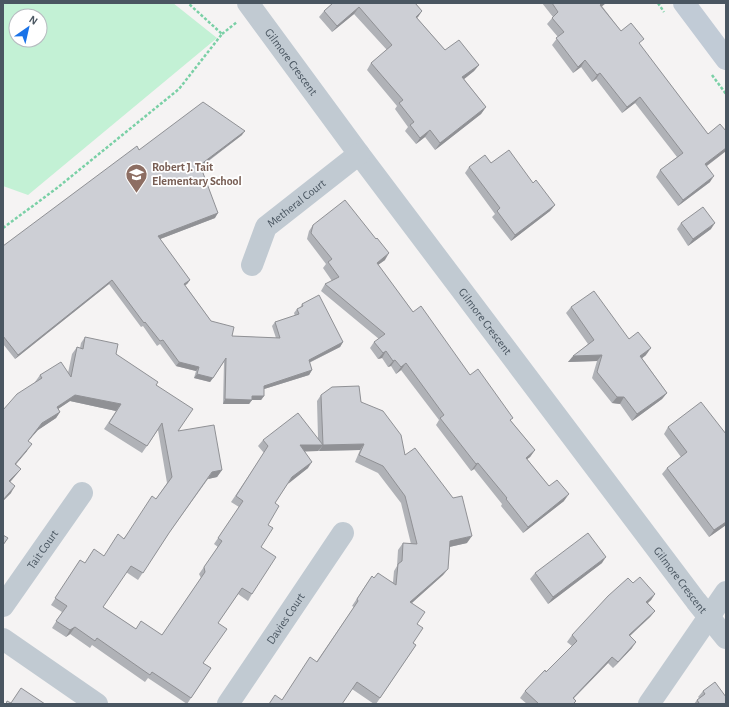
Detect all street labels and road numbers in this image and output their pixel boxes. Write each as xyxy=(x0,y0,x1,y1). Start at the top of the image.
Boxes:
street label: Gilmore Crescent xyxy=(263,26,320,98)
street label: Metheral Court xyxy=(265,177,328,230)
street label: Gilmore Crescent xyxy=(456,286,514,357)
street label: Tait Court xyxy=(25,527,60,571)
street label: Gilmore Crescent xyxy=(651,545,709,616)
street label: Davies Court xyxy=(264,591,307,646)

